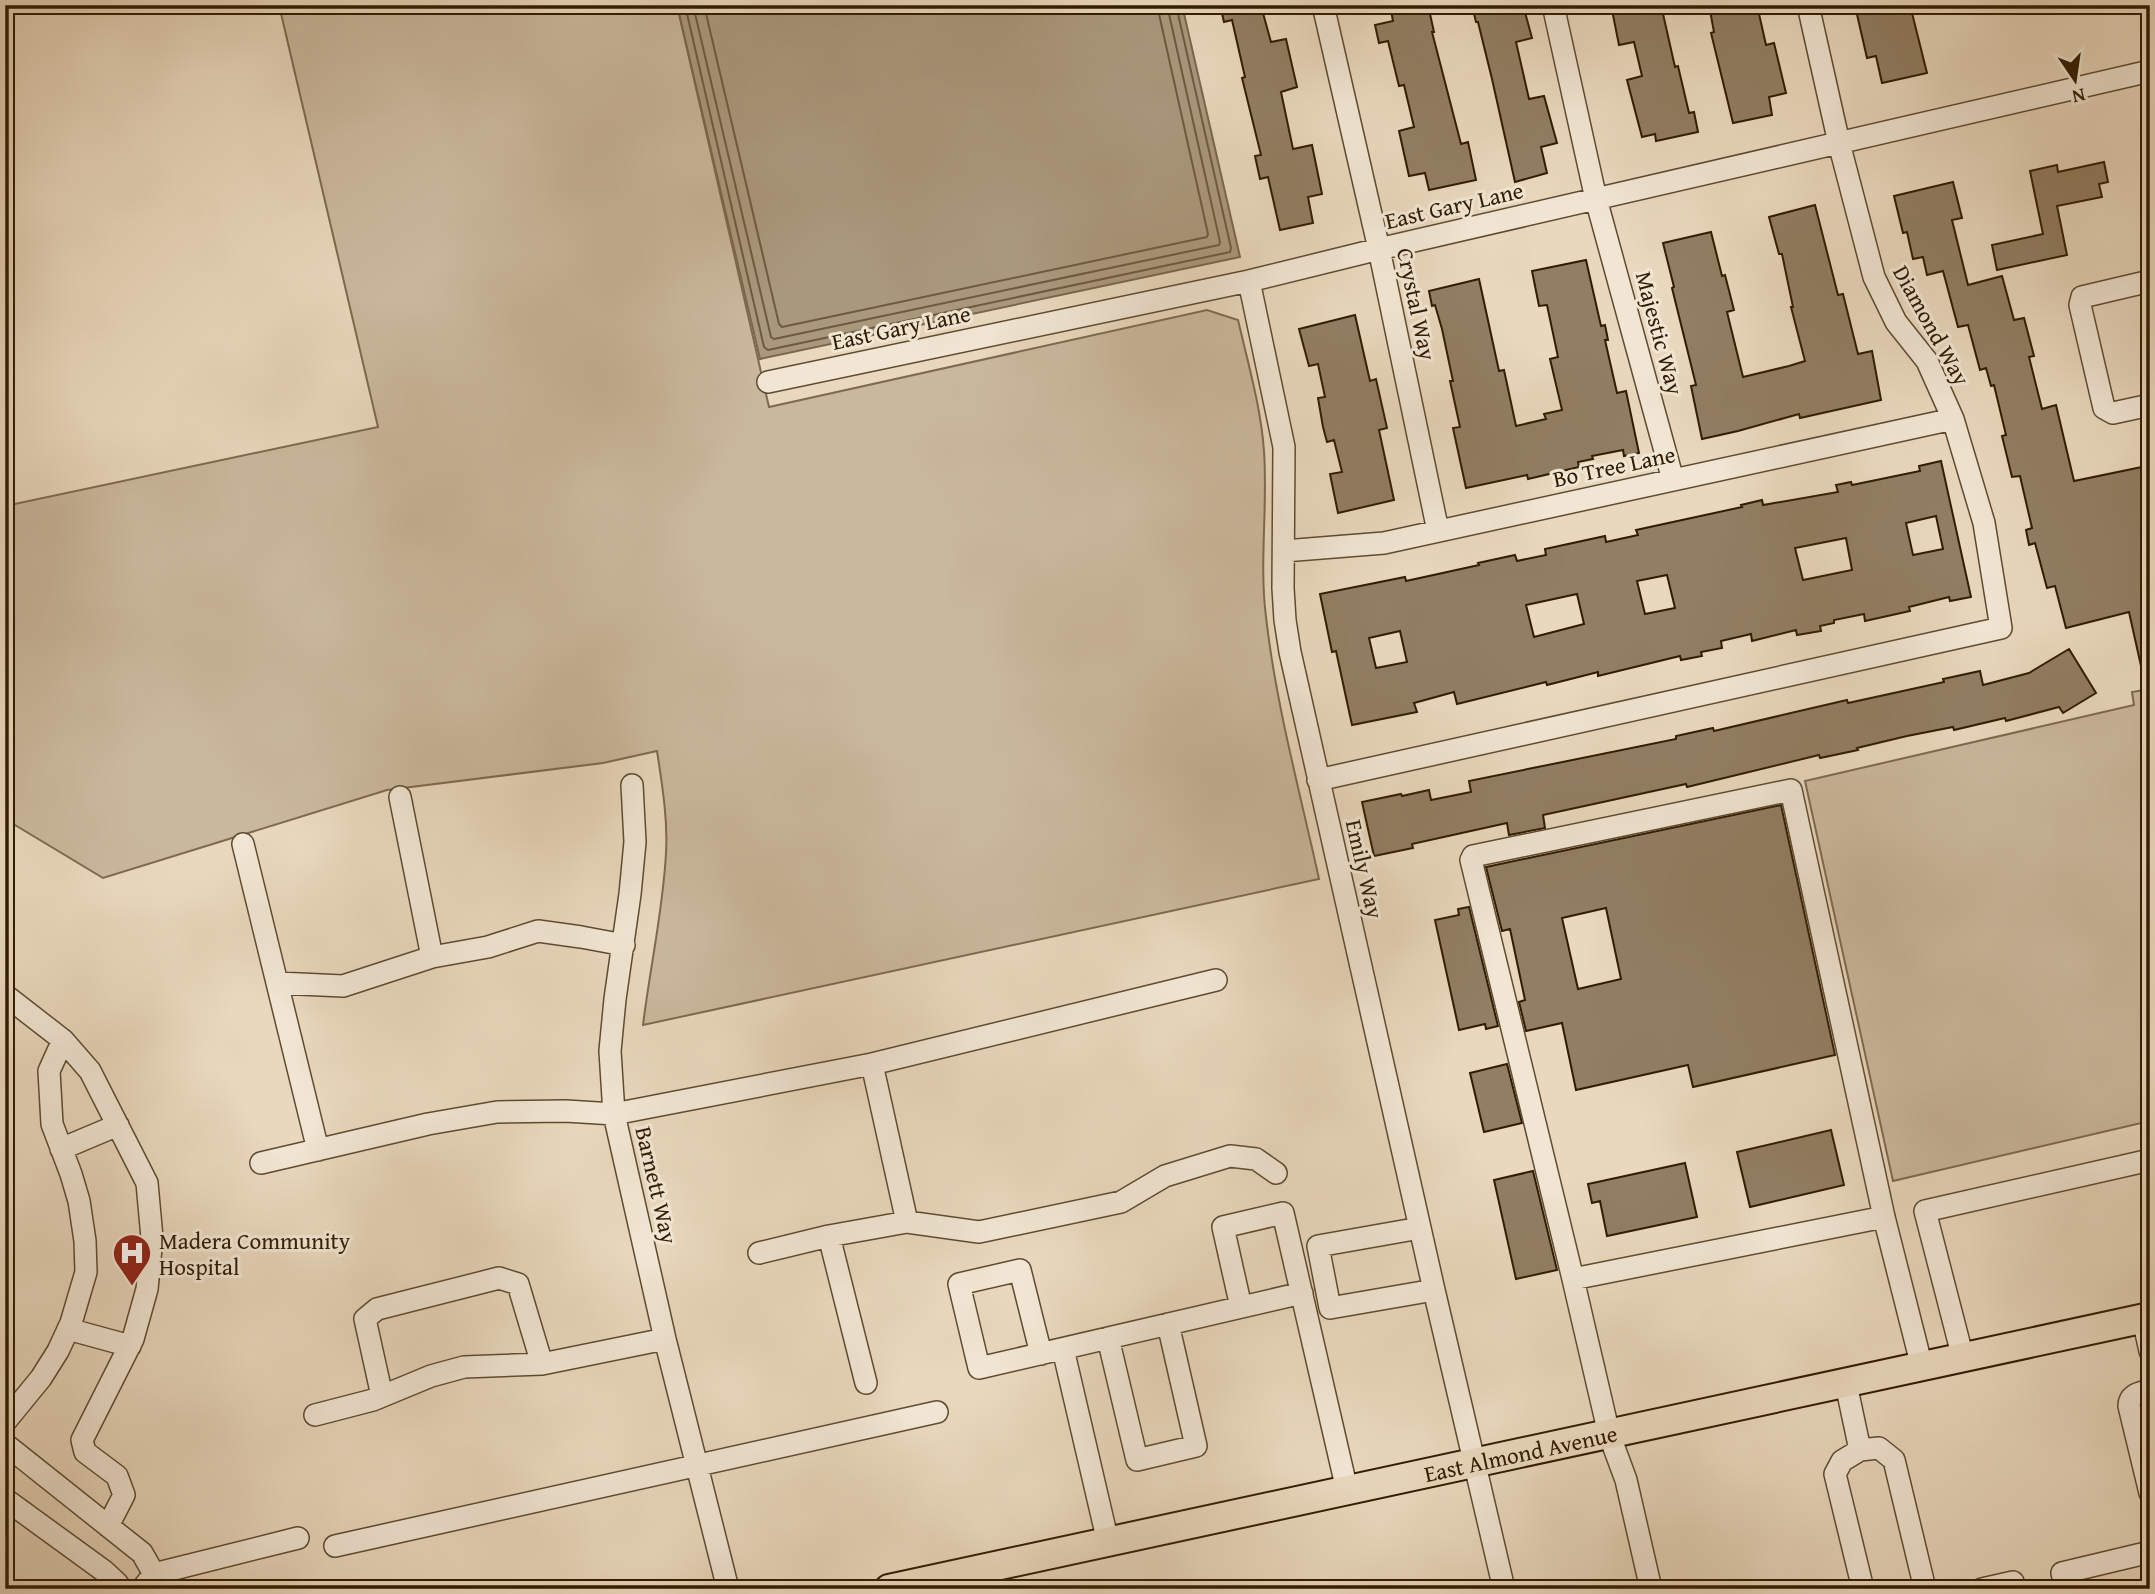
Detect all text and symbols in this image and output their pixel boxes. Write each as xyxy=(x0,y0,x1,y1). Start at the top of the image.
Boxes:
north arrow xyxy=(2039,46,2110,116)
text: N xyxy=(2069,81,2088,112)
street label: East Gary Lane xyxy=(1382,173,1526,237)
street label: Crystal Way xyxy=(1389,245,1445,364)
street label: Diamond Way xyxy=(1885,259,1979,392)
street label: Majestic Way xyxy=(1628,268,1692,399)
street label: East Gary Lane xyxy=(829,296,973,358)
street label: Bo Tree Lane xyxy=(1550,437,1678,495)
street label: Emily Way xyxy=(1338,816,1393,922)
street label: Barnett Way xyxy=(627,1123,687,1247)
place label: Madera Community Hospital xyxy=(159,1224,351,1283)
hospital icon: Madera Community Hospital xyxy=(111,1232,153,1287)
street label: East Almond Avenue xyxy=(1421,1416,1620,1490)

